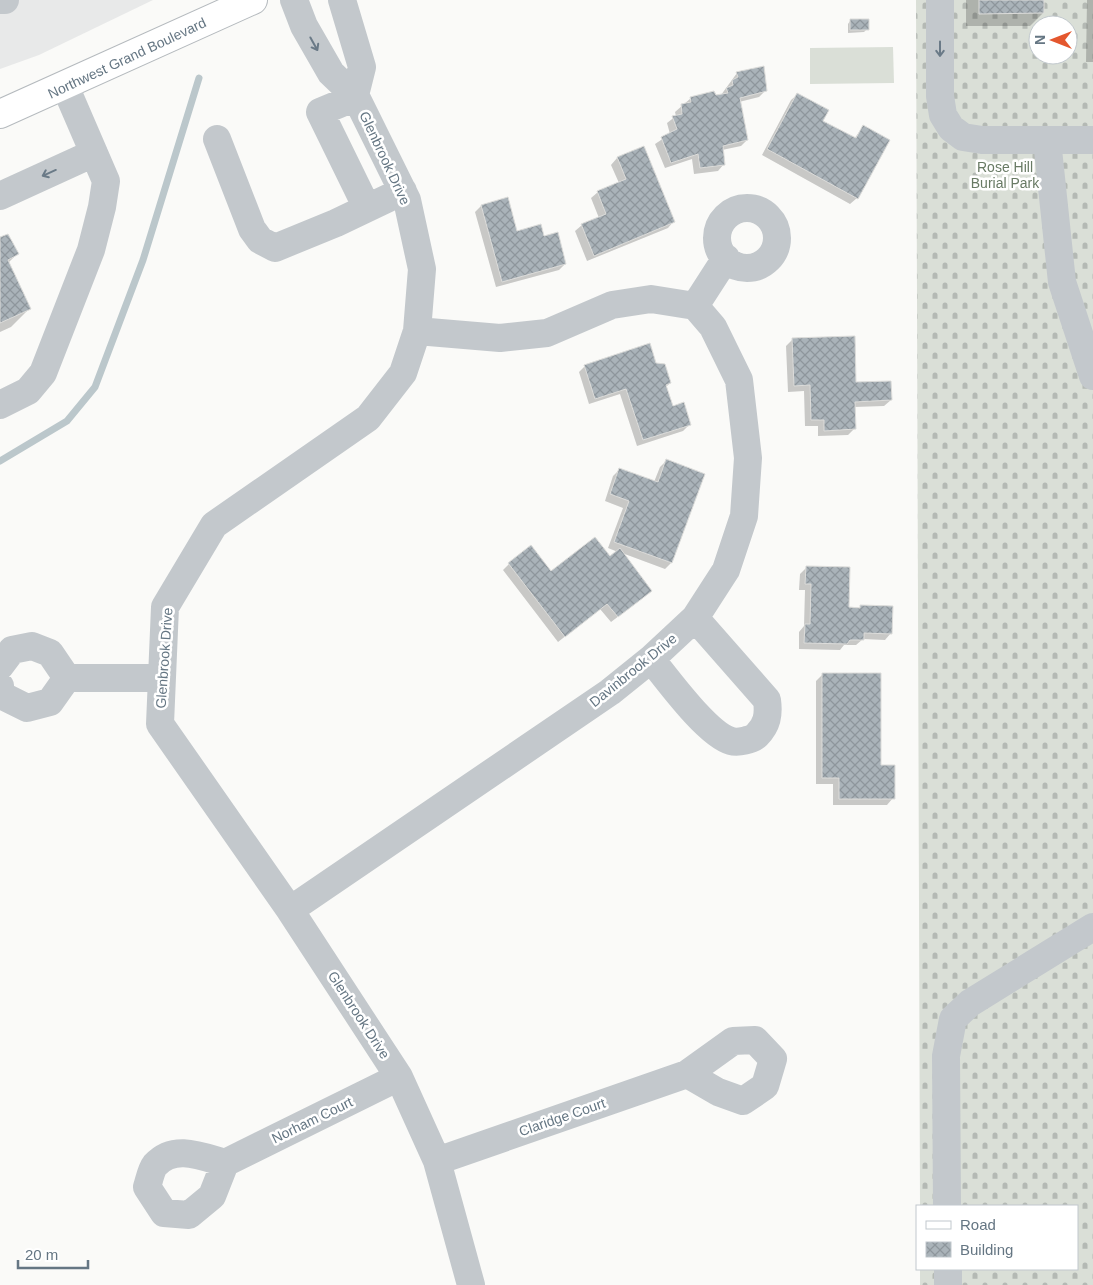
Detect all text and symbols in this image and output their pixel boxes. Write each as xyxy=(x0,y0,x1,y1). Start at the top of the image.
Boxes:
street label: Northwest Grand Boulevard xyxy=(45,14,209,102)
north arrow xyxy=(1028,15,1078,65)
text: N xyxy=(1032,35,1048,45)
one-way arrow xyxy=(310,37,320,51)
one-way arrow xyxy=(935,40,945,56)
street label: Glenbrook Drive xyxy=(356,109,414,207)
park label: Rose Hill Burial Park xyxy=(971,159,1040,191)
one-way arrow xyxy=(42,169,57,179)
street label: Glenbrook Drive xyxy=(152,607,176,709)
street label: Davinbrook Drive xyxy=(586,630,680,710)
street label: Glenbrook Drive xyxy=(325,968,393,1062)
street label: Norham Court xyxy=(269,1093,355,1146)
street label: Claridge Court xyxy=(517,1095,607,1139)
legend xyxy=(916,1205,1078,1270)
text: Road xyxy=(960,1216,996,1233)
scale bar xyxy=(18,1238,88,1270)
text: Building xyxy=(960,1241,1013,1258)
text: 20 m xyxy=(25,1246,58,1263)

